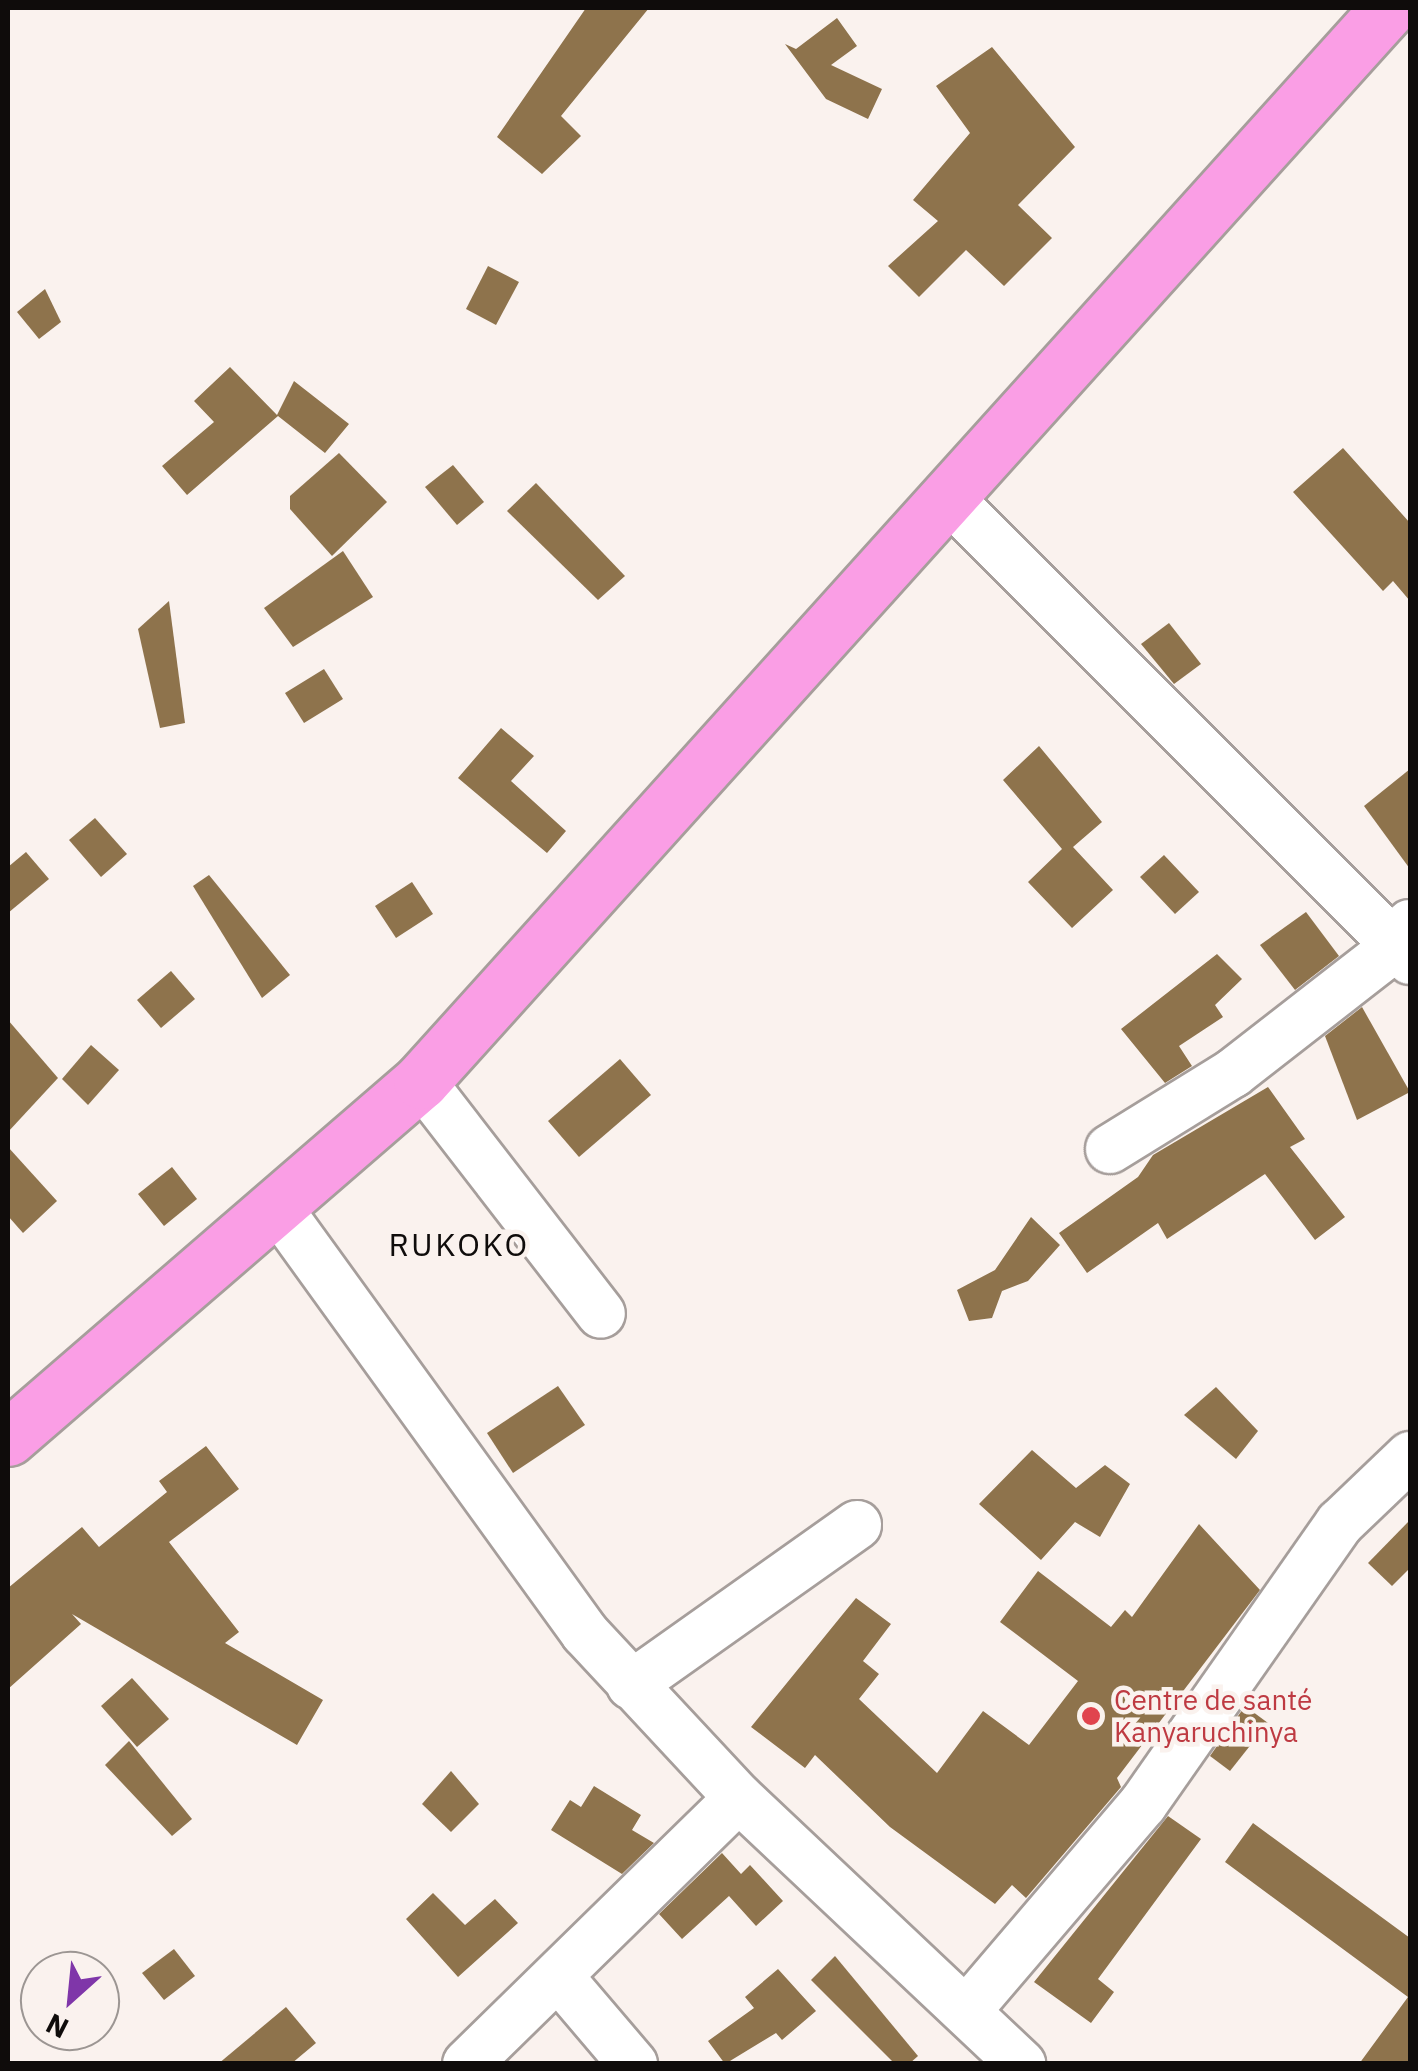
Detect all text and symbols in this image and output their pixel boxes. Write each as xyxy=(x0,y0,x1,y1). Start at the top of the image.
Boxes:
district label: RUKOKO xyxy=(388,1225,530,1263)
place label: Centre de santé Kanyaruchinya xyxy=(1114,1683,1312,1749)
marker: Centre de santé Kanyaruchinya xyxy=(1078,1703,1104,1729)
north arrow xyxy=(20,1951,120,2051)
text: N xyxy=(40,2005,74,2047)

